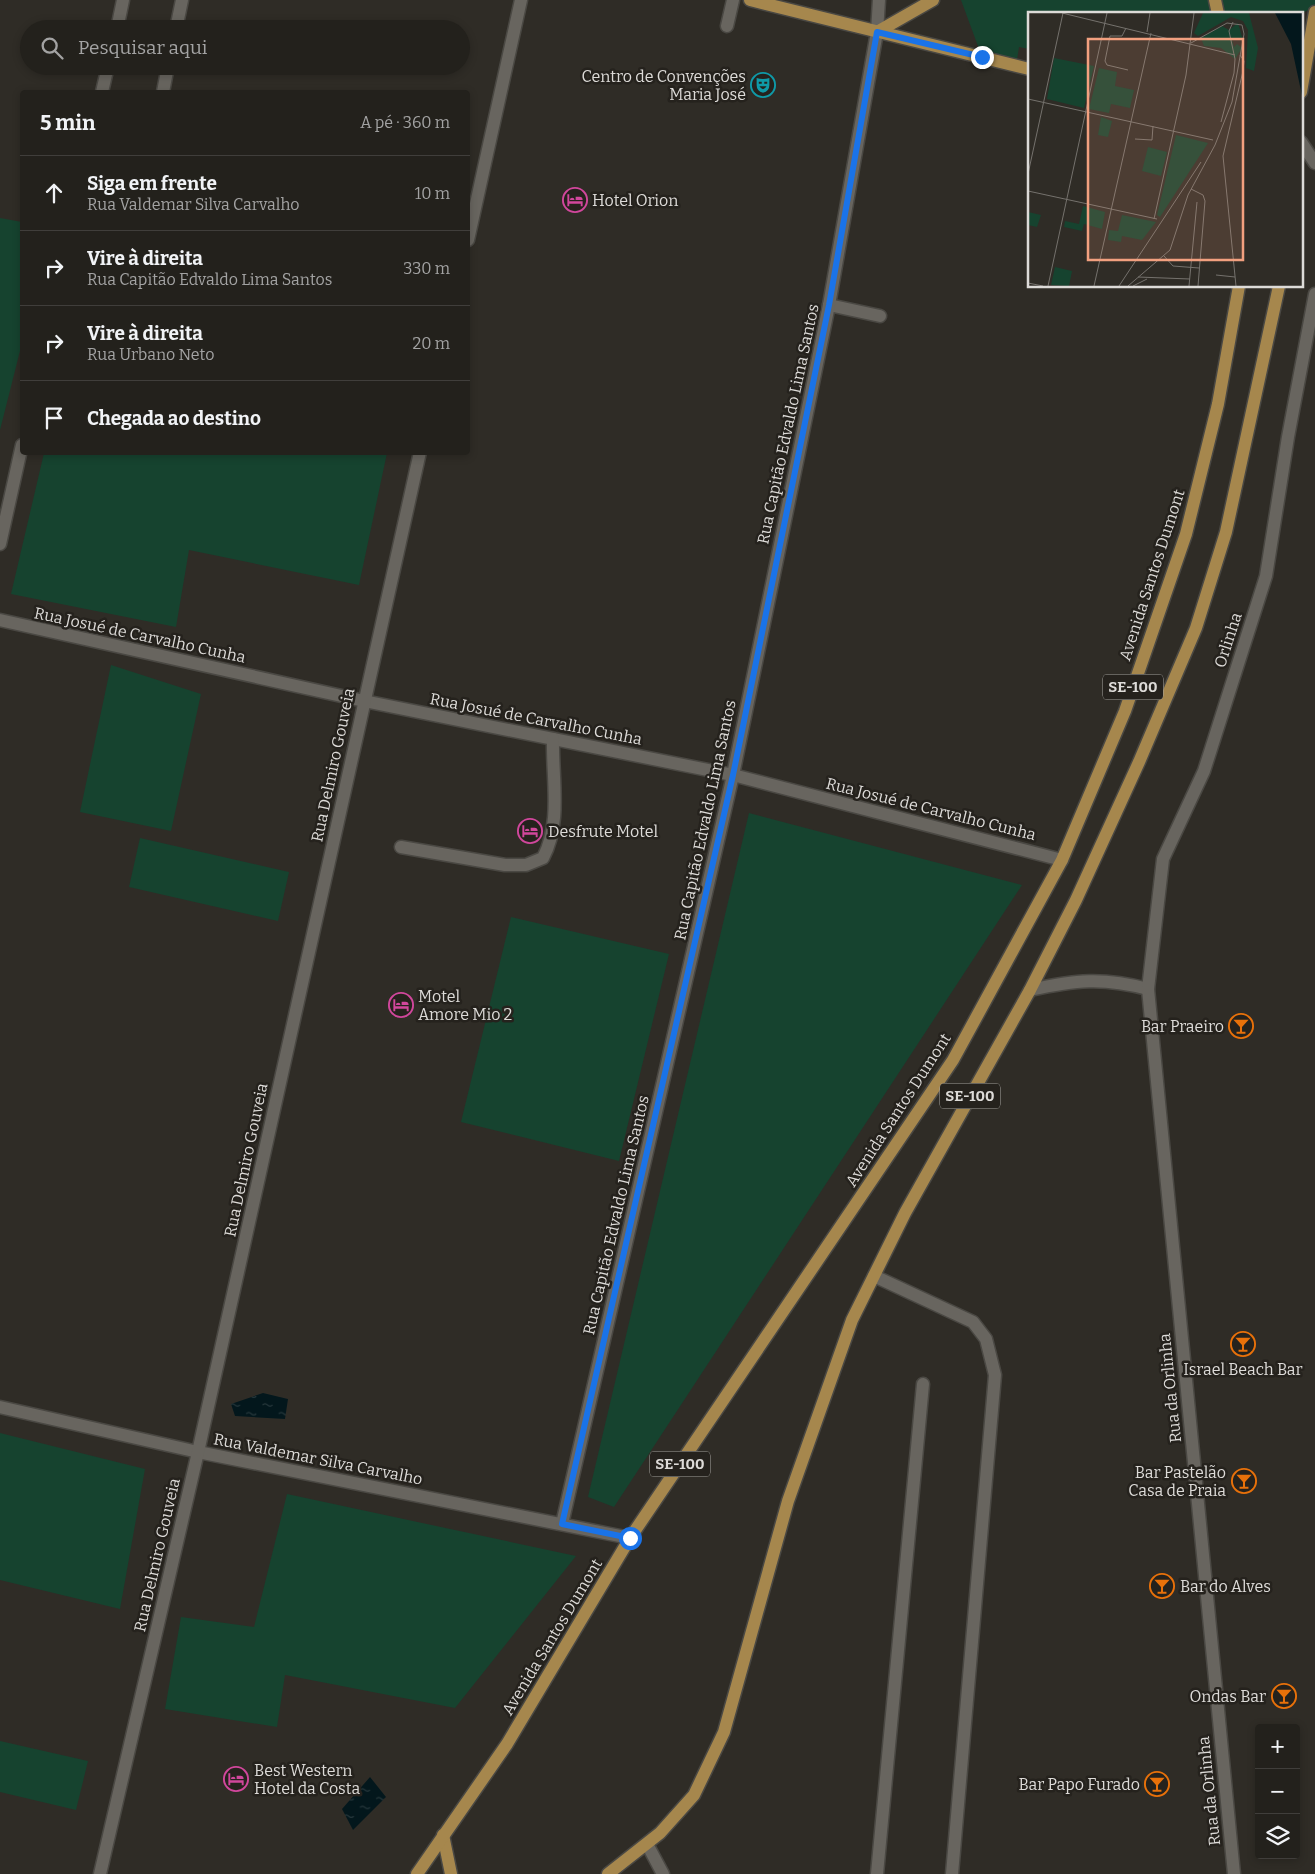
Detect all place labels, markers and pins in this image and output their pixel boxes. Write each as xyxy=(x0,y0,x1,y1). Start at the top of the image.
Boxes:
place label: Centro de Convenções Maria José xyxy=(582,67,746,104)
theatre icon: Centro de Convenções Maria José xyxy=(750,72,776,98)
hotel icon: Hotel Orion xyxy=(562,187,588,213)
place label: Hotel Orion xyxy=(592,191,678,210)
hotel icon: Desfrute Motel xyxy=(517,818,543,844)
place label: Desfrute Motel xyxy=(548,822,659,841)
place label: Motel Amore Mio 2 xyxy=(418,987,512,1024)
hotel icon: Motel Amore Mio 2 xyxy=(388,992,414,1018)
bar icon: Bar Praeiro xyxy=(1228,1013,1254,1039)
place label: Bar Praeiro xyxy=(1141,1017,1224,1036)
bar icon: Israel Beach Bar xyxy=(1230,1331,1256,1357)
place label: Israel Beach Bar xyxy=(1183,1360,1303,1379)
place label: Bar Pastelão Casa de Praia xyxy=(1128,1463,1226,1500)
bar icon: Bar Pastelão Casa de Praia xyxy=(1231,1468,1257,1494)
bar icon: Bar do Alves xyxy=(1149,1573,1175,1599)
place label: Bar do Alves xyxy=(1180,1577,1271,1596)
bar icon: Ondas Bar xyxy=(1271,1683,1297,1709)
place label: Ondas Bar xyxy=(1190,1687,1266,1706)
place label: Best Western Hotel da Costa xyxy=(254,1761,360,1798)
hotel icon: Best Western Hotel da Costa xyxy=(223,1766,249,1792)
bar icon: Bar Papo Furado xyxy=(1144,1771,1170,1797)
place label: Bar Papo Furado xyxy=(1018,1775,1140,1794)

